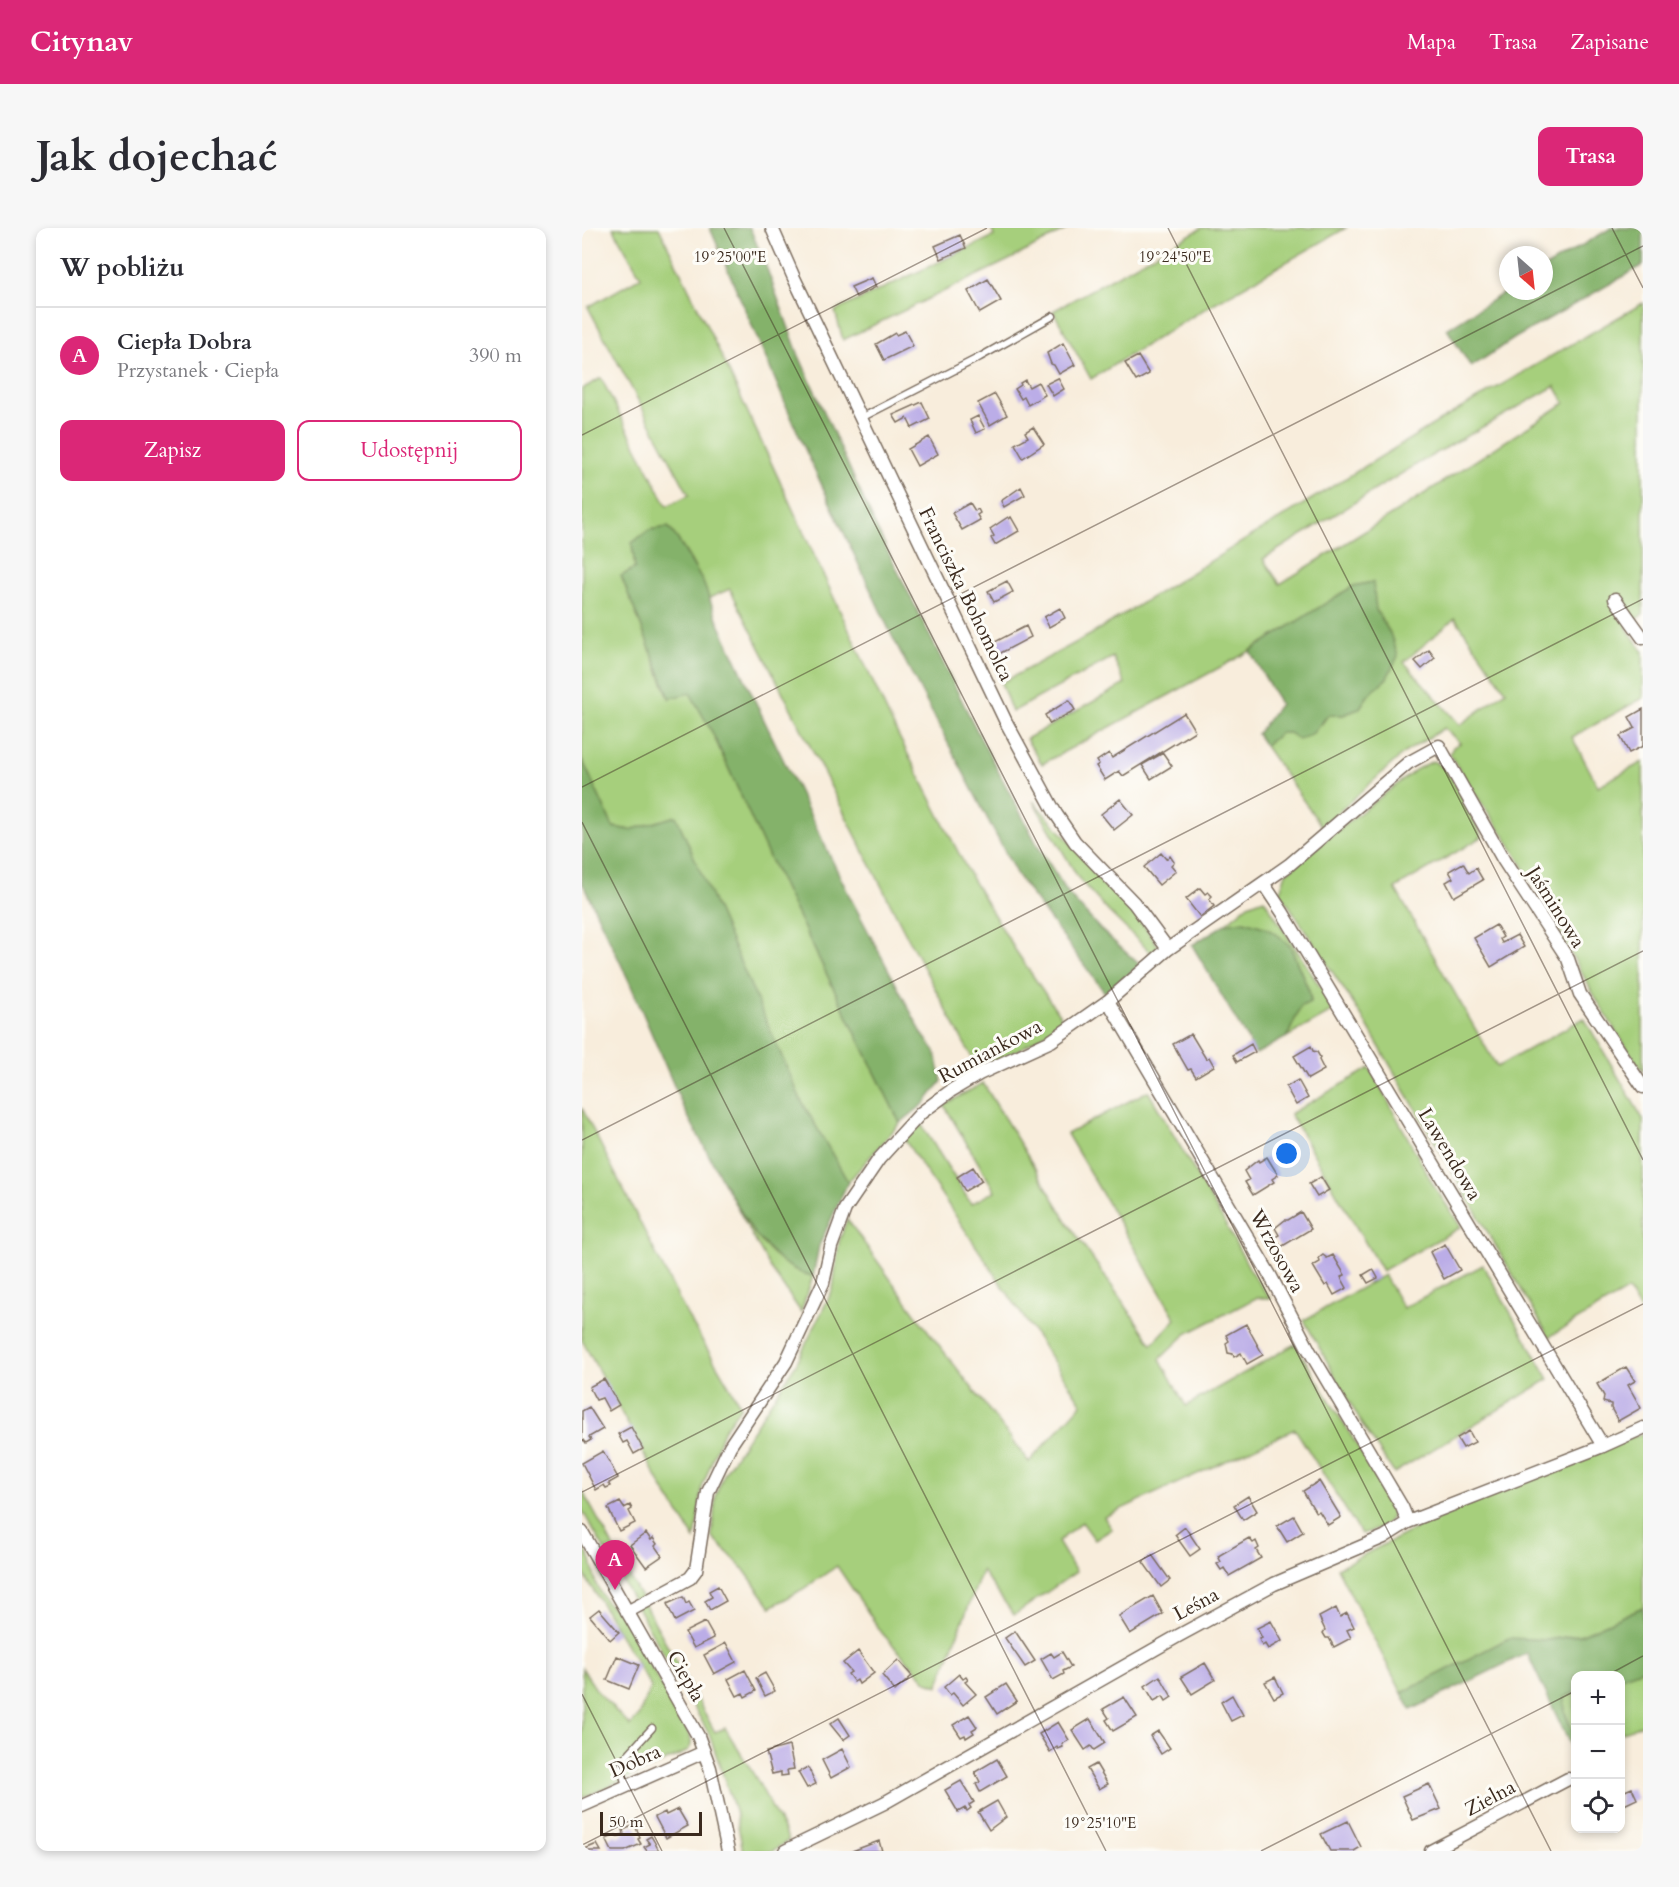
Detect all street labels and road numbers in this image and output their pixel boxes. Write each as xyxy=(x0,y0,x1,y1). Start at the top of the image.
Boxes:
street label: Franciszka Bohomolca xyxy=(912,502,1020,686)
street label: Jaśminowa xyxy=(1519,859,1592,953)
street label: Rumiankowa xyxy=(934,1012,1047,1090)
street label: Lawendowa xyxy=(1412,1103,1488,1206)
street label: Wrzosowa xyxy=(1243,1204,1311,1298)
street label: Leśna xyxy=(1169,1581,1224,1627)
street label: Ciepła xyxy=(661,1646,712,1707)
street label: Dobra xyxy=(605,1738,665,1784)
street label: Zielna xyxy=(1460,1773,1521,1823)

